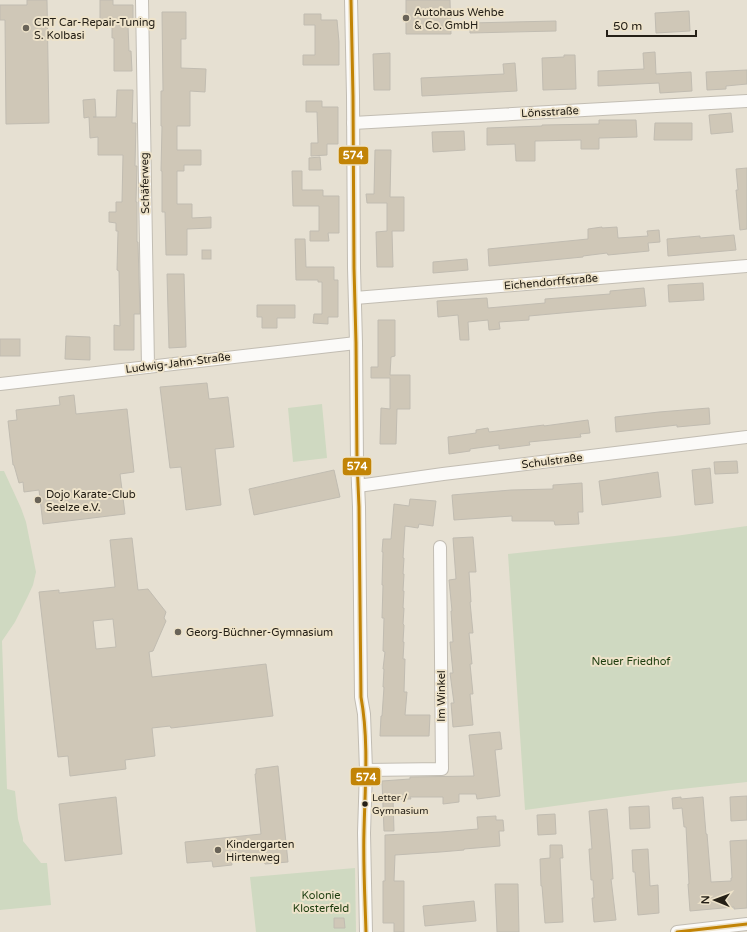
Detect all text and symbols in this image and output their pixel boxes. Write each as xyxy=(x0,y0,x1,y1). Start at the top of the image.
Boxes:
place label: Autohaus Wehbe & Co. GmbH xyxy=(414,6,504,32)
scale bar xyxy=(607,12,696,38)
marker: Autohaus Wehbe & Co. GmbH xyxy=(401,13,411,23)
place label: CRT Car-Repair-Tuning S. Kolbasi xyxy=(34,16,155,42)
text: 50 m xyxy=(613,19,642,33)
marker: CRT Car-Repair-Tuning S. Kolbasi xyxy=(21,23,31,33)
street label: Lönsstraße xyxy=(521,104,579,120)
line badge: 574 xyxy=(338,146,369,165)
text: 574 xyxy=(343,149,363,162)
street label: Schäferweg xyxy=(138,152,152,214)
street label: Eichendorffstraße xyxy=(503,271,599,293)
street label: Ludwig-Jahn-Straße xyxy=(125,350,231,376)
street label: Schulstraße xyxy=(521,451,583,471)
line badge: 574 xyxy=(342,457,372,476)
text: 574 xyxy=(347,460,367,473)
place label: Dojo Karate-Club Seelze e.V. xyxy=(46,488,136,514)
marker: Dojo Karate-Club Seelze e.V. xyxy=(33,495,43,505)
place label: Georg-Büchner-Gymnasium xyxy=(186,626,333,639)
marker: Georg-Büchner-Gymnasium xyxy=(173,627,183,637)
park label: Neuer Friedhof xyxy=(592,655,671,668)
street label: Im Winkel xyxy=(435,670,448,722)
line badge: 574 xyxy=(350,767,381,786)
text: 574 xyxy=(356,771,376,784)
place label: Letter / Gymnasium xyxy=(372,792,428,817)
marker: Letter / Gymnasium xyxy=(360,799,370,809)
place label: Kindergarten Hirtenweg xyxy=(226,838,294,864)
marker: Kindergarten Hirtenweg xyxy=(213,845,223,855)
north arrow xyxy=(695,880,735,920)
park label: Kolonie Klosterfeld xyxy=(293,889,349,915)
text: N xyxy=(699,895,712,904)

